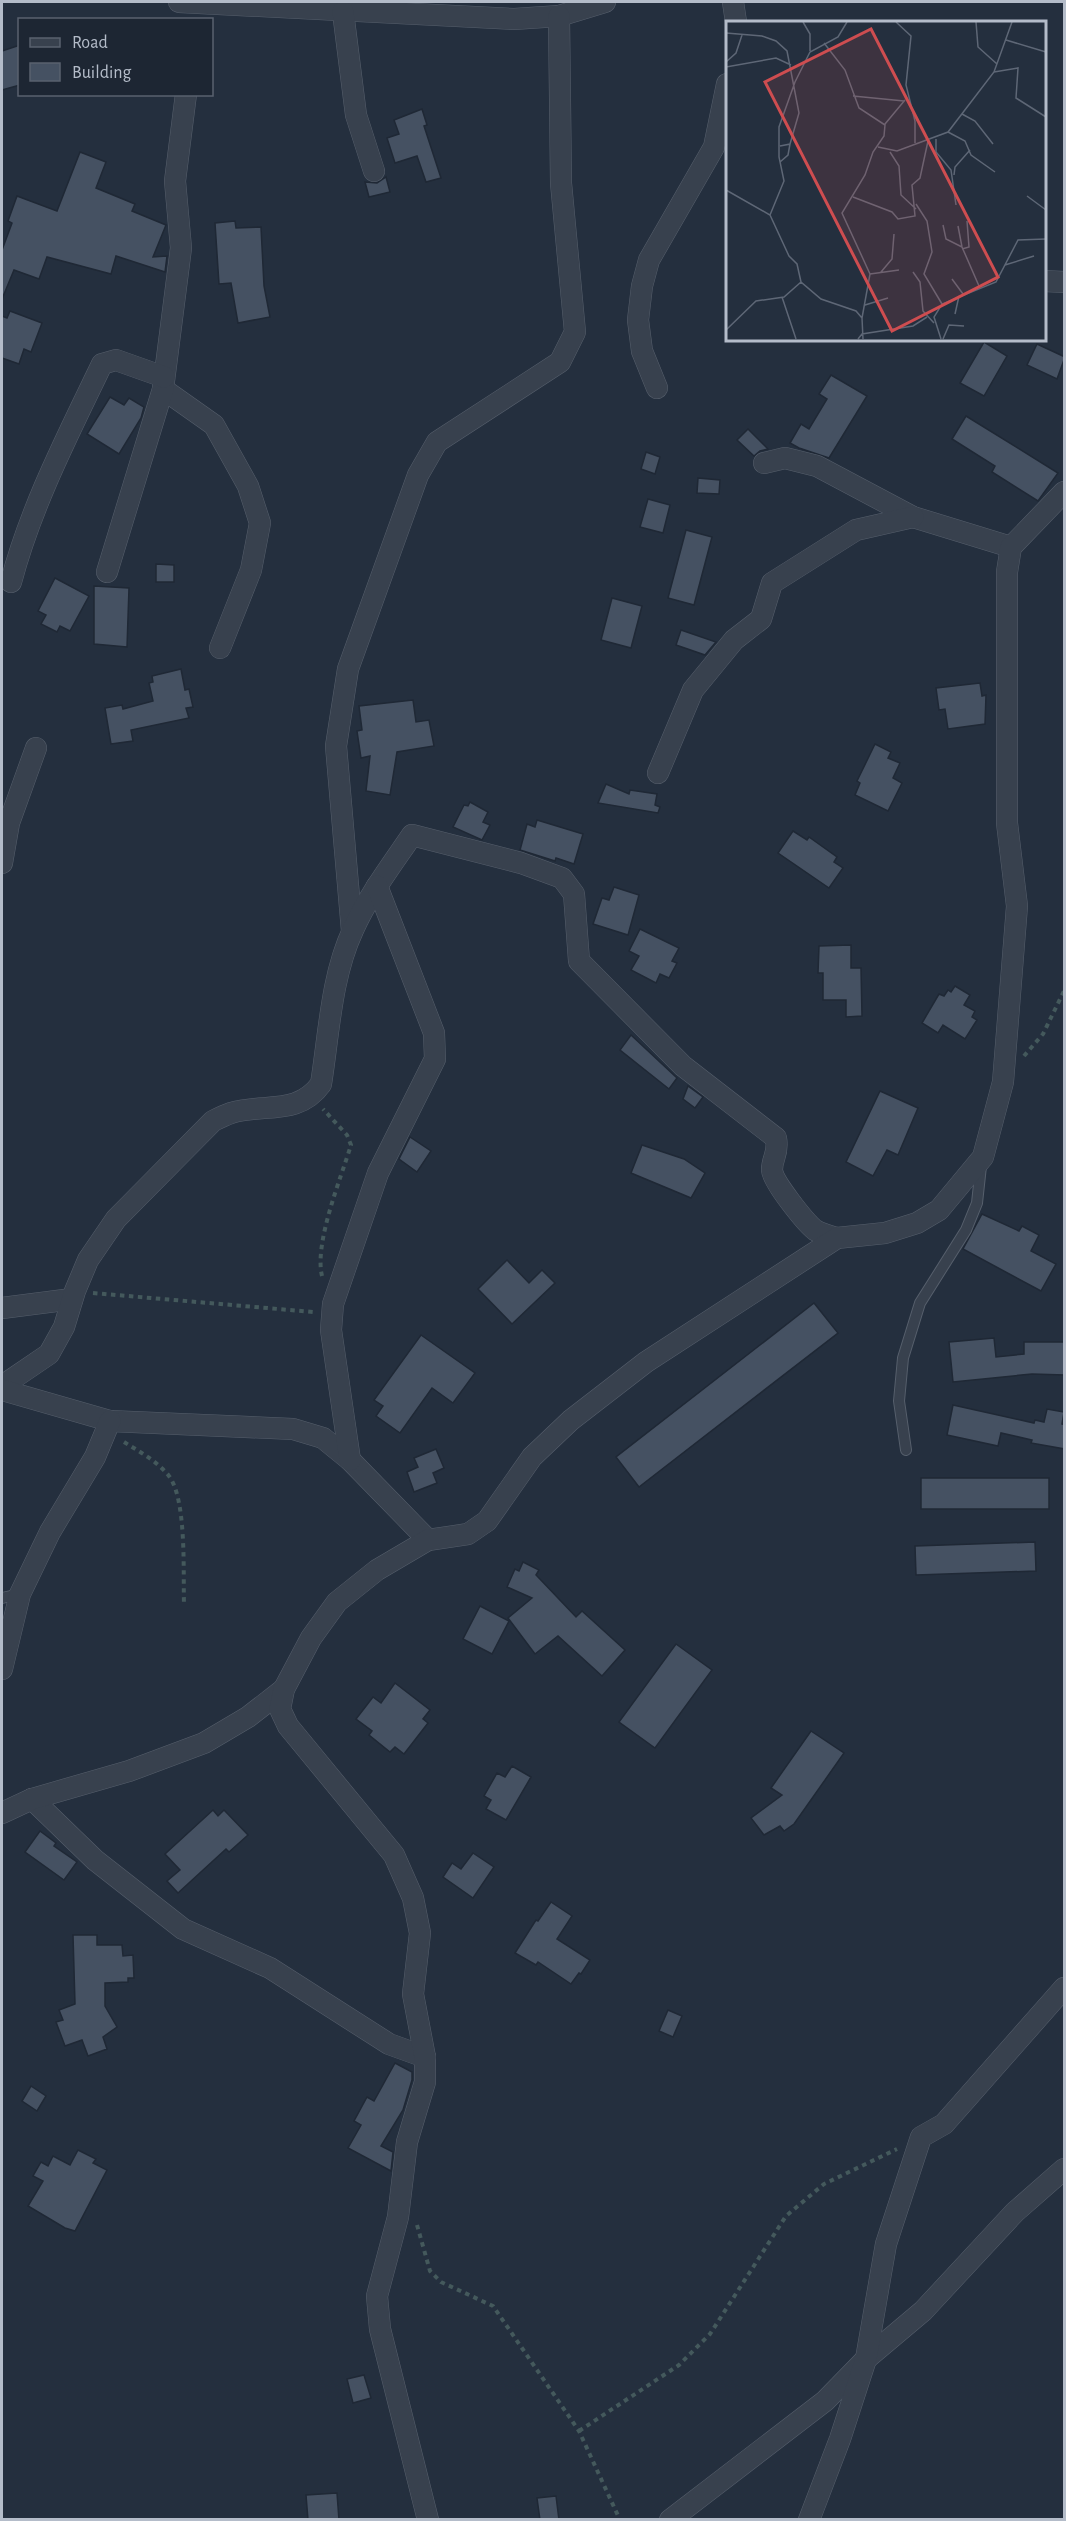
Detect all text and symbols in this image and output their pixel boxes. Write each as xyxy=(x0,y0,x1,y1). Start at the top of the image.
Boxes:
legend xyxy=(18,18,213,96)
inset map xyxy=(726,21,1045,340)
text: Road xyxy=(72,34,108,52)
text: Building xyxy=(72,64,132,82)

